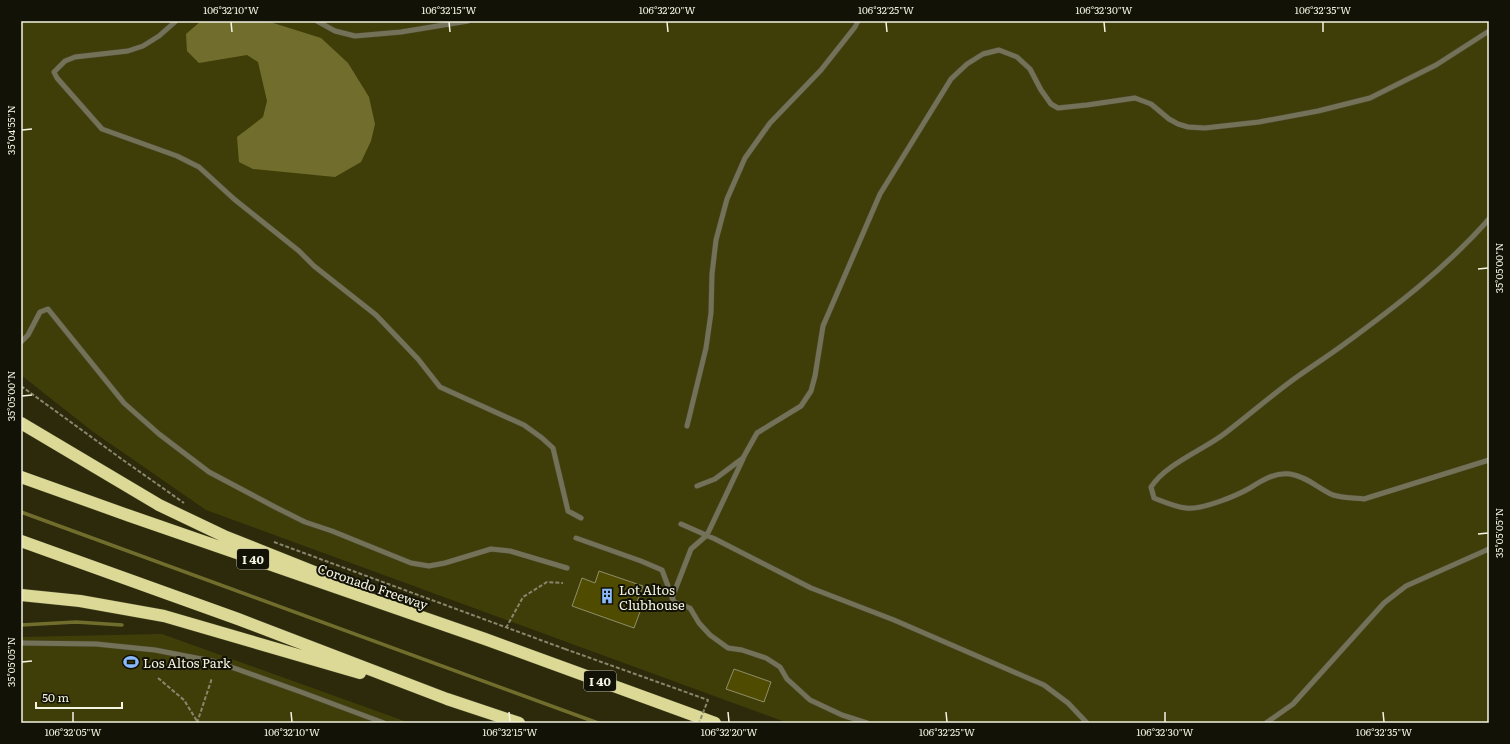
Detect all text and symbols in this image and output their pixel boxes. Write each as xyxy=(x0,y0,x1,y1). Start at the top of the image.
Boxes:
text: 106°32'10"W xyxy=(203,2,259,17)
text: 106°32'15"W xyxy=(422,2,477,17)
text: 106°32'20"W xyxy=(639,2,695,17)
text: 106°32'25"W xyxy=(858,2,914,17)
text: 106°32'30"W xyxy=(1075,2,1133,17)
text: 106°32'35"W xyxy=(1295,2,1351,17)
text: 35°04'55"N xyxy=(3,105,18,155)
text: 35°05'00"N xyxy=(1491,243,1506,293)
text: 35°05'00"N xyxy=(3,371,18,421)
text: 35°05'05"N xyxy=(1491,508,1506,558)
road number: I 40 xyxy=(237,549,269,569)
street label: Coronado Freeway xyxy=(315,558,431,614)
place label: Lot Altos Clubhouse xyxy=(619,580,685,614)
building icon: Lot Altos Clubhouse xyxy=(598,587,616,605)
text: 35°05'05"N xyxy=(3,637,18,687)
sports icon: Los Altos Park xyxy=(122,653,140,671)
place label: Los Altos Park xyxy=(143,653,232,672)
road number: I 40 xyxy=(584,671,616,691)
scale bar xyxy=(36,684,122,710)
text: 50 m xyxy=(42,688,69,706)
text: 106°32'05"W xyxy=(45,724,101,739)
text: 106°32'10"W xyxy=(264,724,320,739)
text: 106°32'15"W xyxy=(483,724,538,739)
text: 106°32'20"W xyxy=(701,724,757,739)
text: 106°32'25"W xyxy=(919,724,975,739)
text: 106°32'30"W xyxy=(1136,724,1194,739)
text: 106°32'35"W xyxy=(1356,724,1412,739)

